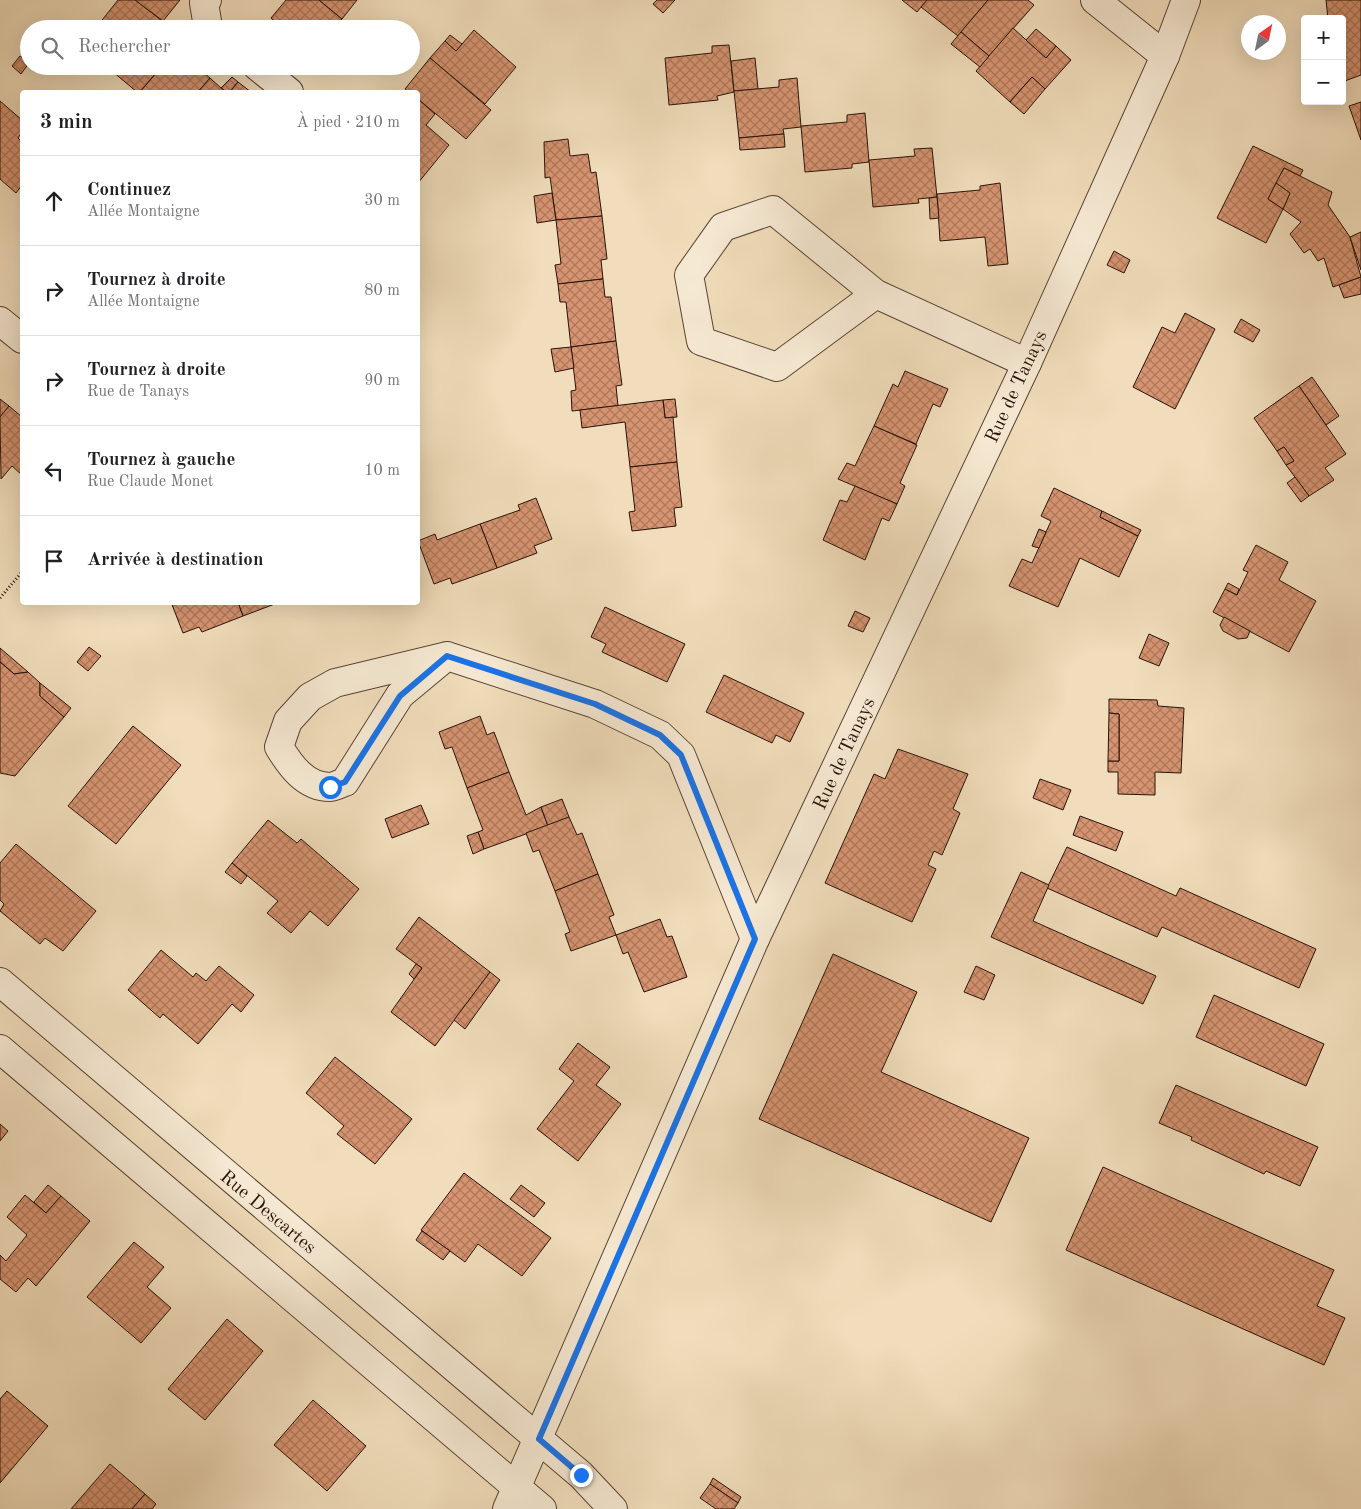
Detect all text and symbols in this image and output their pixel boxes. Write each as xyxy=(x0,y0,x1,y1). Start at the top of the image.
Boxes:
north arrow xyxy=(1241,15,1286,60)
map controls xyxy=(1301,15,1346,105)
button: + xyxy=(1301,15,1346,60)
search box xyxy=(20,20,420,75)
icon: search xyxy=(38,34,66,62)
text: Rechercher xyxy=(78,38,171,57)
button: − xyxy=(1301,60,1346,105)
text: 3 min xyxy=(40,112,93,133)
text: À pied · 210 m xyxy=(297,115,400,131)
text: Continuez xyxy=(87,181,171,200)
icon: ahead xyxy=(40,187,68,215)
text: 30 m xyxy=(364,193,400,209)
text: Allée Montaigne xyxy=(87,204,200,220)
text: Tournez à droite xyxy=(87,271,226,290)
icon: right xyxy=(40,277,68,305)
text: 80 m xyxy=(364,283,400,299)
text: Allée Montaigne xyxy=(87,294,200,310)
street label: Rue de Tanays xyxy=(983,328,1052,446)
text: Tournez à droite xyxy=(87,361,226,380)
icon: right xyxy=(40,367,68,395)
text: 90 m xyxy=(364,373,400,389)
text: Rue de Tanays xyxy=(87,384,189,400)
text: Tournez à gauche xyxy=(87,451,235,470)
icon: left xyxy=(40,457,68,485)
text: 10 m xyxy=(364,463,400,479)
text: Rue Claude Monet xyxy=(87,474,213,490)
icon: arrive xyxy=(40,547,68,575)
text: Arrivée à destination xyxy=(87,551,263,570)
street label: Rue de Tanays xyxy=(811,695,880,813)
route start xyxy=(319,776,342,799)
street label: Rue Descartes xyxy=(216,1167,319,1258)
route end xyxy=(570,1464,593,1487)

